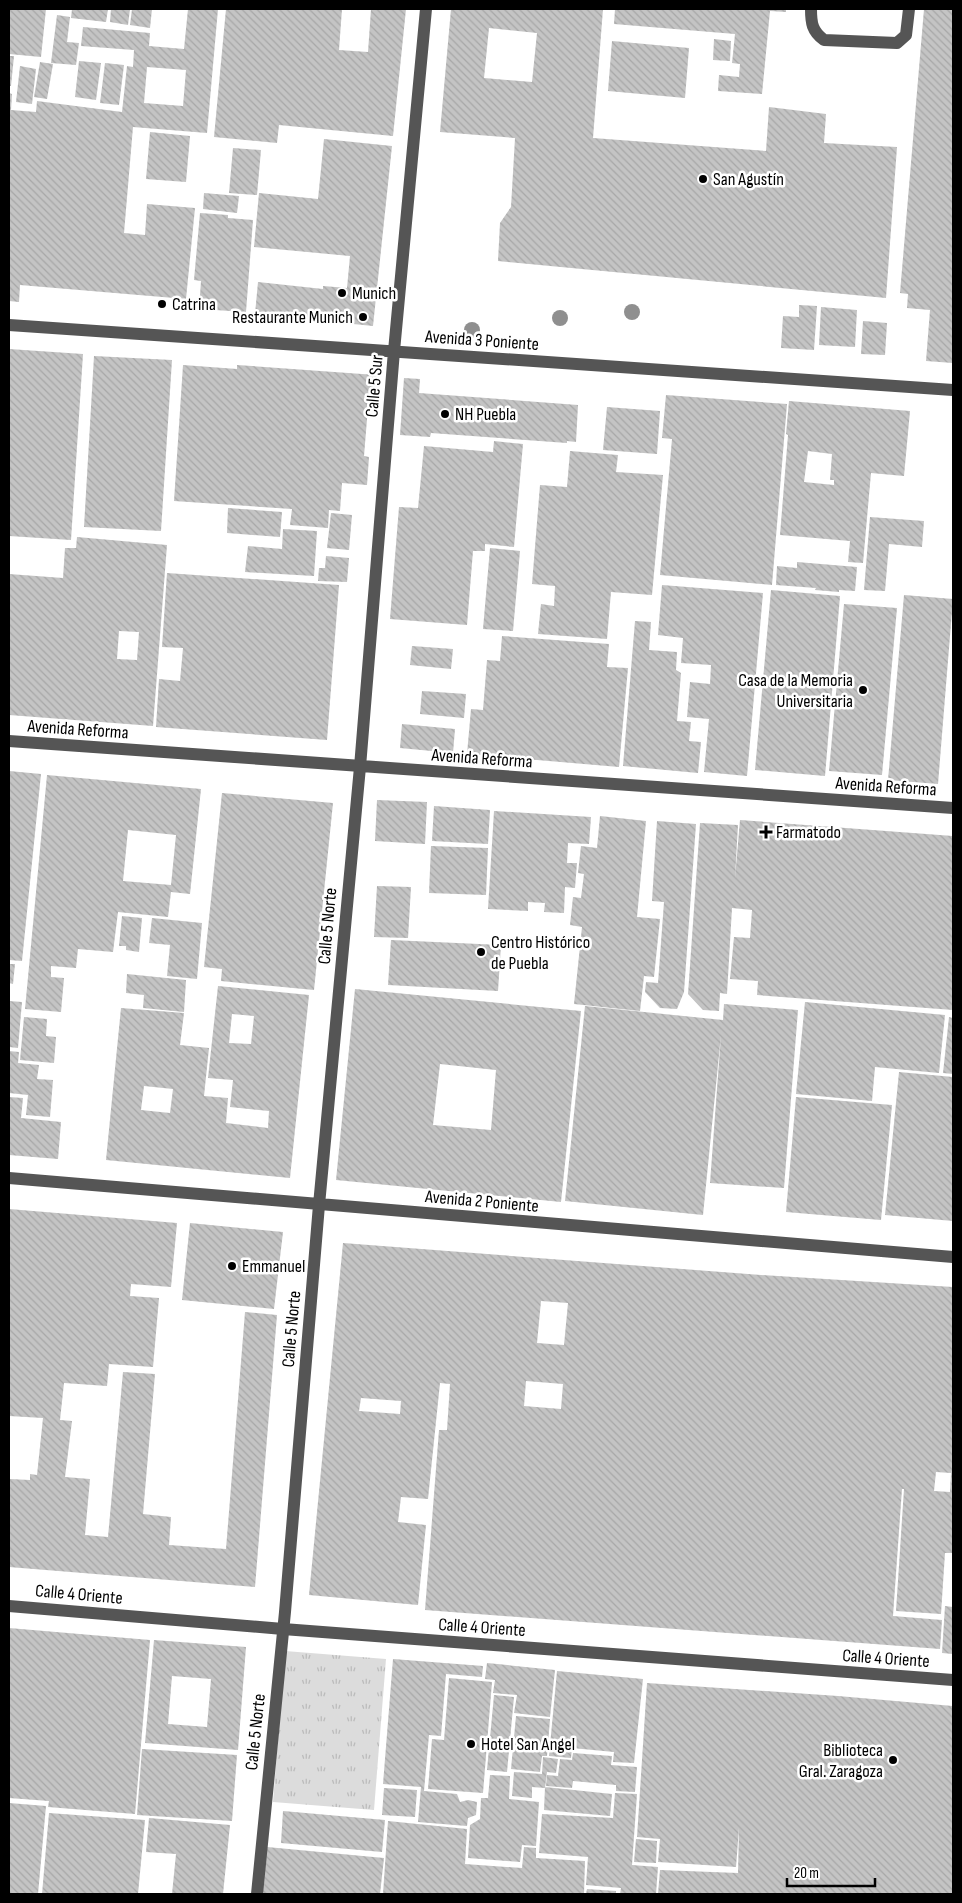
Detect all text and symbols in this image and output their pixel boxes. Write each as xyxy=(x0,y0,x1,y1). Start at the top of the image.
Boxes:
place label: San Agustín xyxy=(713,169,784,190)
marker: San Agustín xyxy=(697,173,709,185)
place label: Munich xyxy=(352,283,396,304)
marker: Munich xyxy=(336,287,348,299)
place label: Catrina xyxy=(172,294,216,315)
marker: Catrina xyxy=(156,298,168,310)
place label: Restaurante Munich xyxy=(232,307,353,328)
marker: Restaurante Munich xyxy=(357,311,369,323)
street label: Avenida 3 Poniente xyxy=(423,326,540,355)
street label: Calle 5 Sur xyxy=(361,354,388,418)
place label: NH Puebla xyxy=(455,404,516,425)
marker: NH Puebla xyxy=(439,408,451,420)
place label: Casa de la Memoria Universitaria xyxy=(738,670,853,712)
marker: Casa de la Memoria Universitaria xyxy=(857,684,869,696)
street label: Avenida Reforma xyxy=(26,715,129,744)
street label: Avenida Reforma xyxy=(430,744,533,773)
street label: Avenida Reforma xyxy=(834,772,937,801)
place label: Farmatodo xyxy=(776,822,841,843)
marker: Farmatodo xyxy=(760,826,772,838)
street label: Calle 5 Norte xyxy=(314,887,341,965)
place label: Centro Histórico de Puebla xyxy=(491,932,590,974)
marker: Centro Histórico de Puebla xyxy=(475,946,487,958)
street label: Avenida 2 Poniente xyxy=(423,1186,540,1217)
place label: Emmanuel xyxy=(242,1256,305,1277)
marker: Emmanuel xyxy=(226,1260,238,1272)
street label: Calle 5 Norte xyxy=(278,1290,305,1368)
street label: Calle 4 Oriente xyxy=(34,1580,123,1609)
street label: Calle 4 Oriente xyxy=(438,1614,526,1641)
street label: Calle 4 Oriente xyxy=(842,1645,930,1672)
street label: Calle 5 Norte xyxy=(241,1693,270,1771)
place label: Hotel San Angel xyxy=(481,1734,575,1755)
marker: Hotel San Angel xyxy=(465,1738,477,1750)
place label: Biblioteca Gral. Zaragoza xyxy=(799,1740,883,1782)
marker: Biblioteca Gral. Zaragoza xyxy=(887,1754,899,1766)
scale bar xyxy=(787,1856,874,1888)
text: 20 m xyxy=(794,1864,819,1883)

